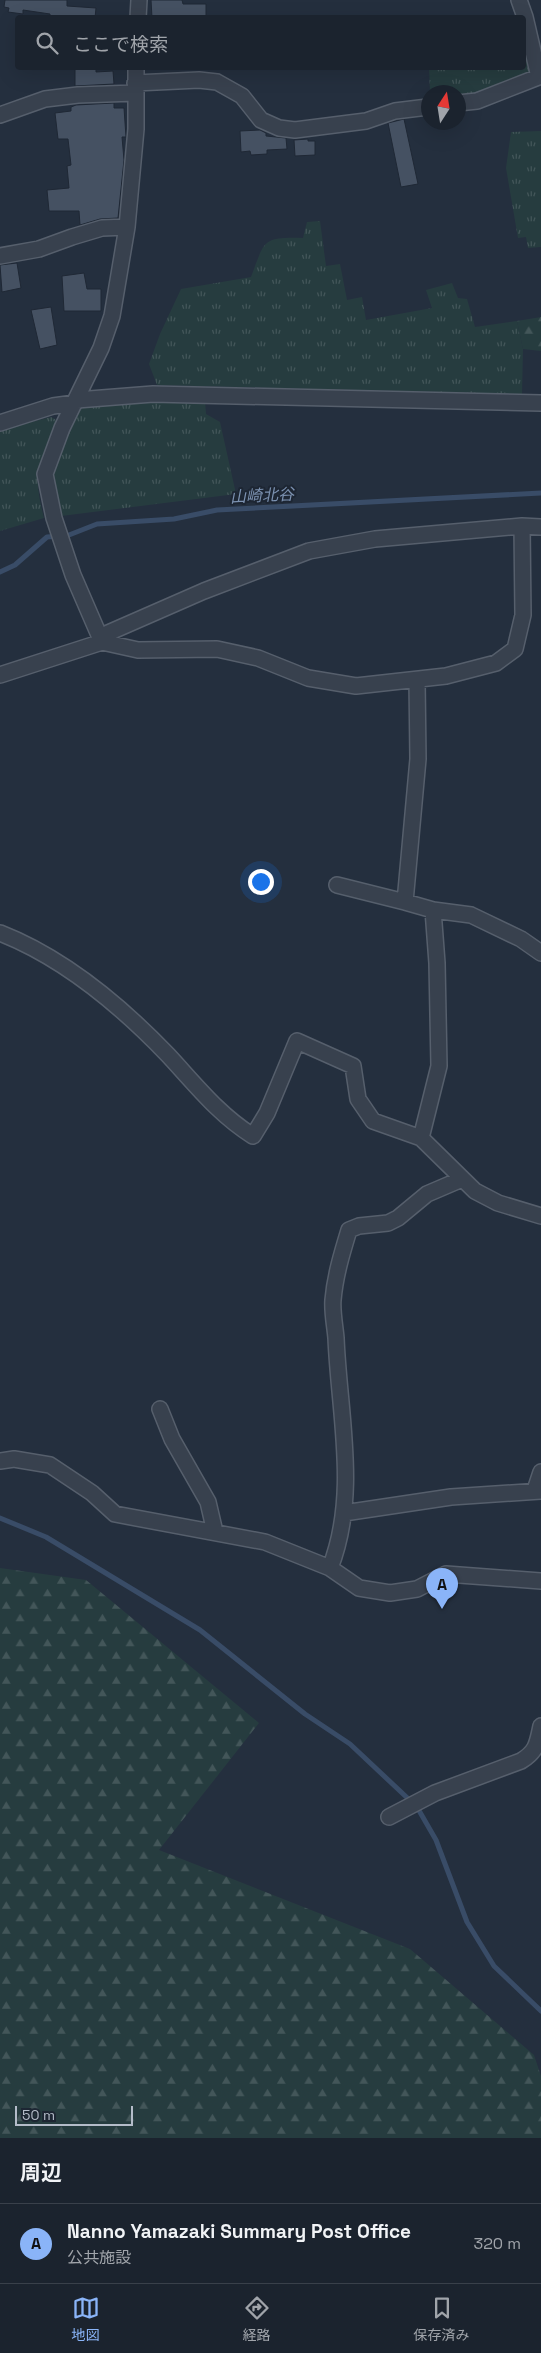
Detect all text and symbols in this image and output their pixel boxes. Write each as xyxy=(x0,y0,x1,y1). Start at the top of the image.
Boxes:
search box xyxy=(15,15,526,70)
icon: search xyxy=(33,29,61,57)
text: ここで検索 xyxy=(73,32,168,57)
north arrow xyxy=(421,85,466,130)
water label: 山崎北谷 xyxy=(230,483,297,508)
your location xyxy=(248,869,274,895)
pin: A xyxy=(426,1568,458,1609)
scale bar xyxy=(15,2103,132,2126)
text: 50 m xyxy=(22,2106,55,2124)
text: 周辺 xyxy=(20,2159,62,2186)
text: Nanno Yamazaki Summary Post Office xyxy=(67,2219,411,2244)
text: A xyxy=(31,2233,41,2254)
text: 320 m xyxy=(474,2233,521,2254)
text: 公共施設 xyxy=(67,2247,131,2268)
tab: 地図 xyxy=(72,2294,100,2344)
tab: 経路 xyxy=(243,2294,271,2344)
tab: 保存済み xyxy=(414,2294,470,2344)

